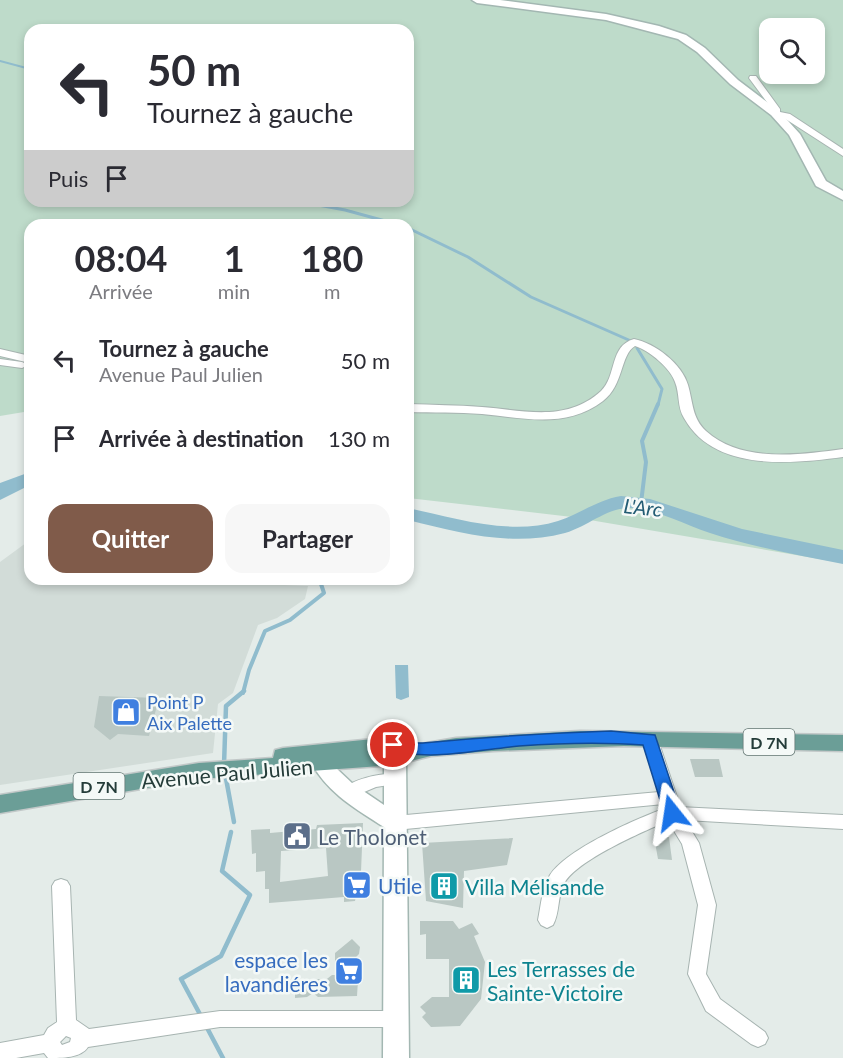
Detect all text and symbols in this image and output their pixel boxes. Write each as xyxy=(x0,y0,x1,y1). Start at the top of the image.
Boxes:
map controls xyxy=(759,18,825,84)
button: search xyxy=(759,18,825,84)
text: 50 m xyxy=(147,45,241,95)
icon: left xyxy=(48,48,126,126)
text: Tournez à gauche xyxy=(147,96,353,129)
icon: arrive xyxy=(100,162,133,195)
text: Puis xyxy=(48,165,88,192)
text: 08:04 xyxy=(75,236,167,280)
text: 1 xyxy=(224,236,245,280)
text: 180 xyxy=(301,236,363,280)
text: Arrivée xyxy=(89,279,153,303)
text: min xyxy=(218,279,250,303)
text: m xyxy=(324,279,340,303)
text: Tournez à gauche xyxy=(99,335,269,362)
icon: left xyxy=(48,344,81,377)
text: 50 m xyxy=(341,347,390,374)
text: Avenue Paul Julien xyxy=(99,362,263,386)
icon: arrive xyxy=(48,422,81,455)
text: Arrivée à destination xyxy=(99,425,304,452)
text: 130 m xyxy=(328,425,390,452)
water label: L'Arc xyxy=(623,493,663,521)
button: Quitter xyxy=(48,504,213,573)
button: Partager xyxy=(225,504,390,573)
place label: Point P Aix Palette xyxy=(147,691,232,734)
shop icon: Point P Aix Palette xyxy=(110,696,142,728)
pin xyxy=(367,719,418,770)
icon: arrive xyxy=(376,728,409,761)
road number: D 7N xyxy=(744,729,794,755)
street label: Avenue Paul Julien xyxy=(140,753,314,793)
road number: D 7N xyxy=(74,773,124,799)
position arrow xyxy=(640,781,704,845)
public building icon: Le Tholonet xyxy=(281,820,313,852)
place label: Le Tholonet xyxy=(318,824,427,849)
supermarket icon: Utile xyxy=(341,869,373,901)
building icon: Villa Mélisande xyxy=(428,870,460,902)
place label: Utile xyxy=(378,873,422,898)
place label: Villa Mélisande xyxy=(465,874,604,899)
place label: espace les lavandiéres xyxy=(225,947,328,996)
supermarket icon: espace les lavandiéres xyxy=(333,955,365,987)
place label: Les Terrasses de Sainte-Victoire xyxy=(487,956,635,1005)
building icon: Les Terrasses de Sainte-Victoire xyxy=(450,964,482,996)

